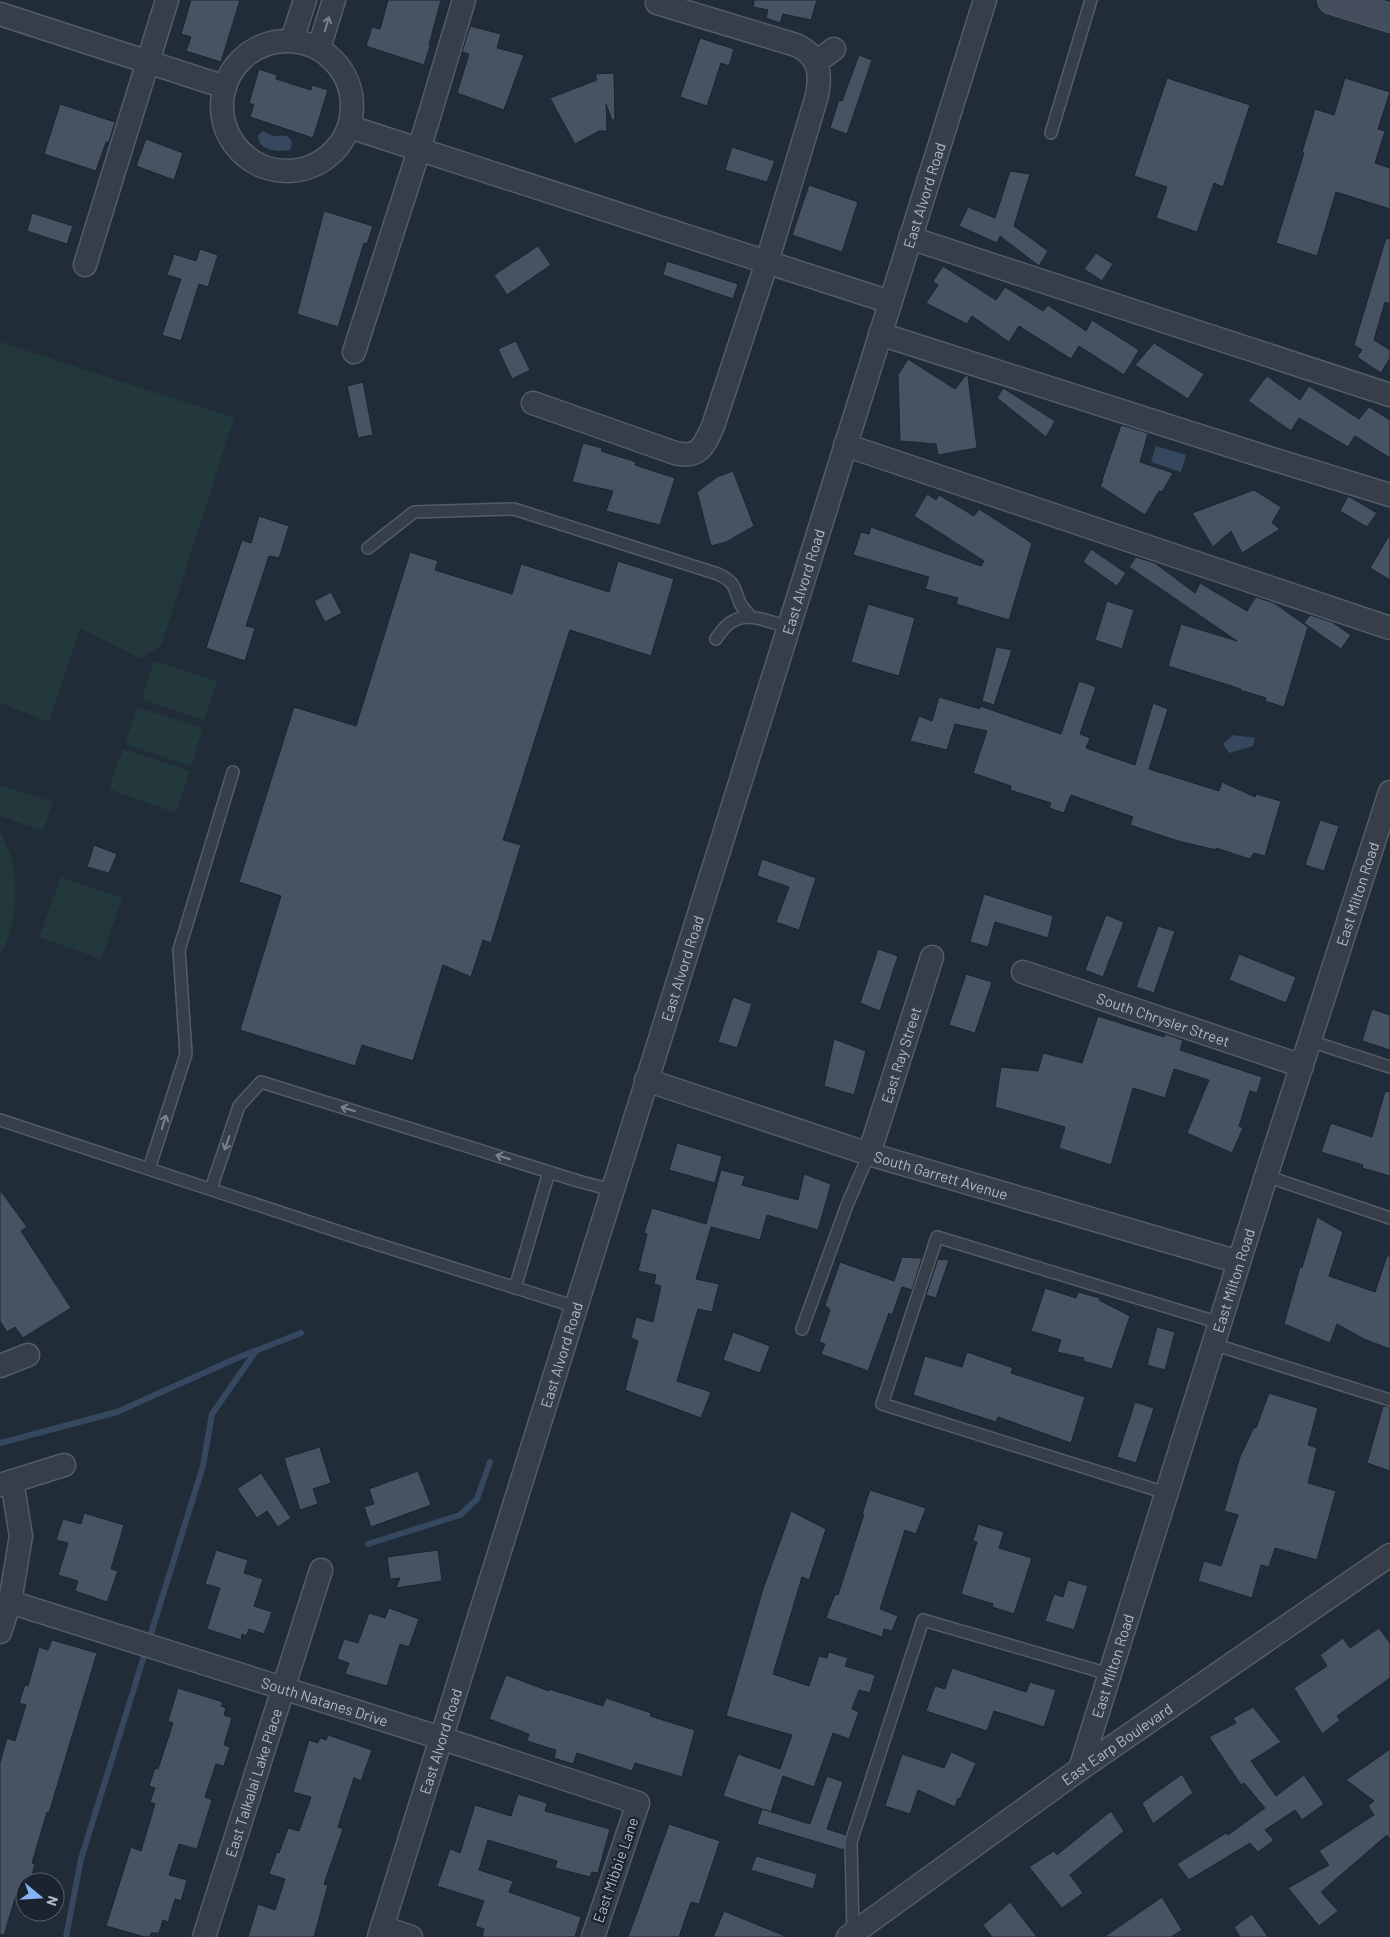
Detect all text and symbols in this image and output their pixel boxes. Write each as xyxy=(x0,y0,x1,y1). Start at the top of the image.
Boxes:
one-way arrow xyxy=(322,17,332,33)
street label: East Alvord Road xyxy=(899,140,949,250)
street label: East Alvord Road xyxy=(778,527,828,637)
street label: East Milton Road xyxy=(1332,840,1382,948)
street label: East Alvord Road xyxy=(657,913,707,1023)
street label: South Chrysler Street xyxy=(1094,988,1232,1050)
street label: East Ray Street xyxy=(877,1005,924,1105)
one-way arrow xyxy=(340,1104,356,1113)
one-way arrow xyxy=(160,1115,169,1131)
one-way arrow xyxy=(221,1135,231,1151)
street label: South Garrett Avenue xyxy=(872,1147,1010,1203)
one-way arrow xyxy=(495,1152,511,1162)
street label: East Milton Road xyxy=(1208,1226,1258,1335)
street label: East Alvord Road xyxy=(536,1300,586,1410)
street label: East Milton Road xyxy=(1088,1612,1137,1720)
street label: South Natanes Drive xyxy=(259,1673,390,1730)
street label: East Alvord Road xyxy=(415,1686,465,1796)
street label: East Earp Boulevard xyxy=(1058,1699,1176,1789)
street label: East Talkalai Lake Place xyxy=(221,1706,285,1859)
street label: East Mibbie Lane xyxy=(589,1815,641,1925)
north arrow xyxy=(15,1872,65,1922)
text: N xyxy=(43,1894,62,1908)

